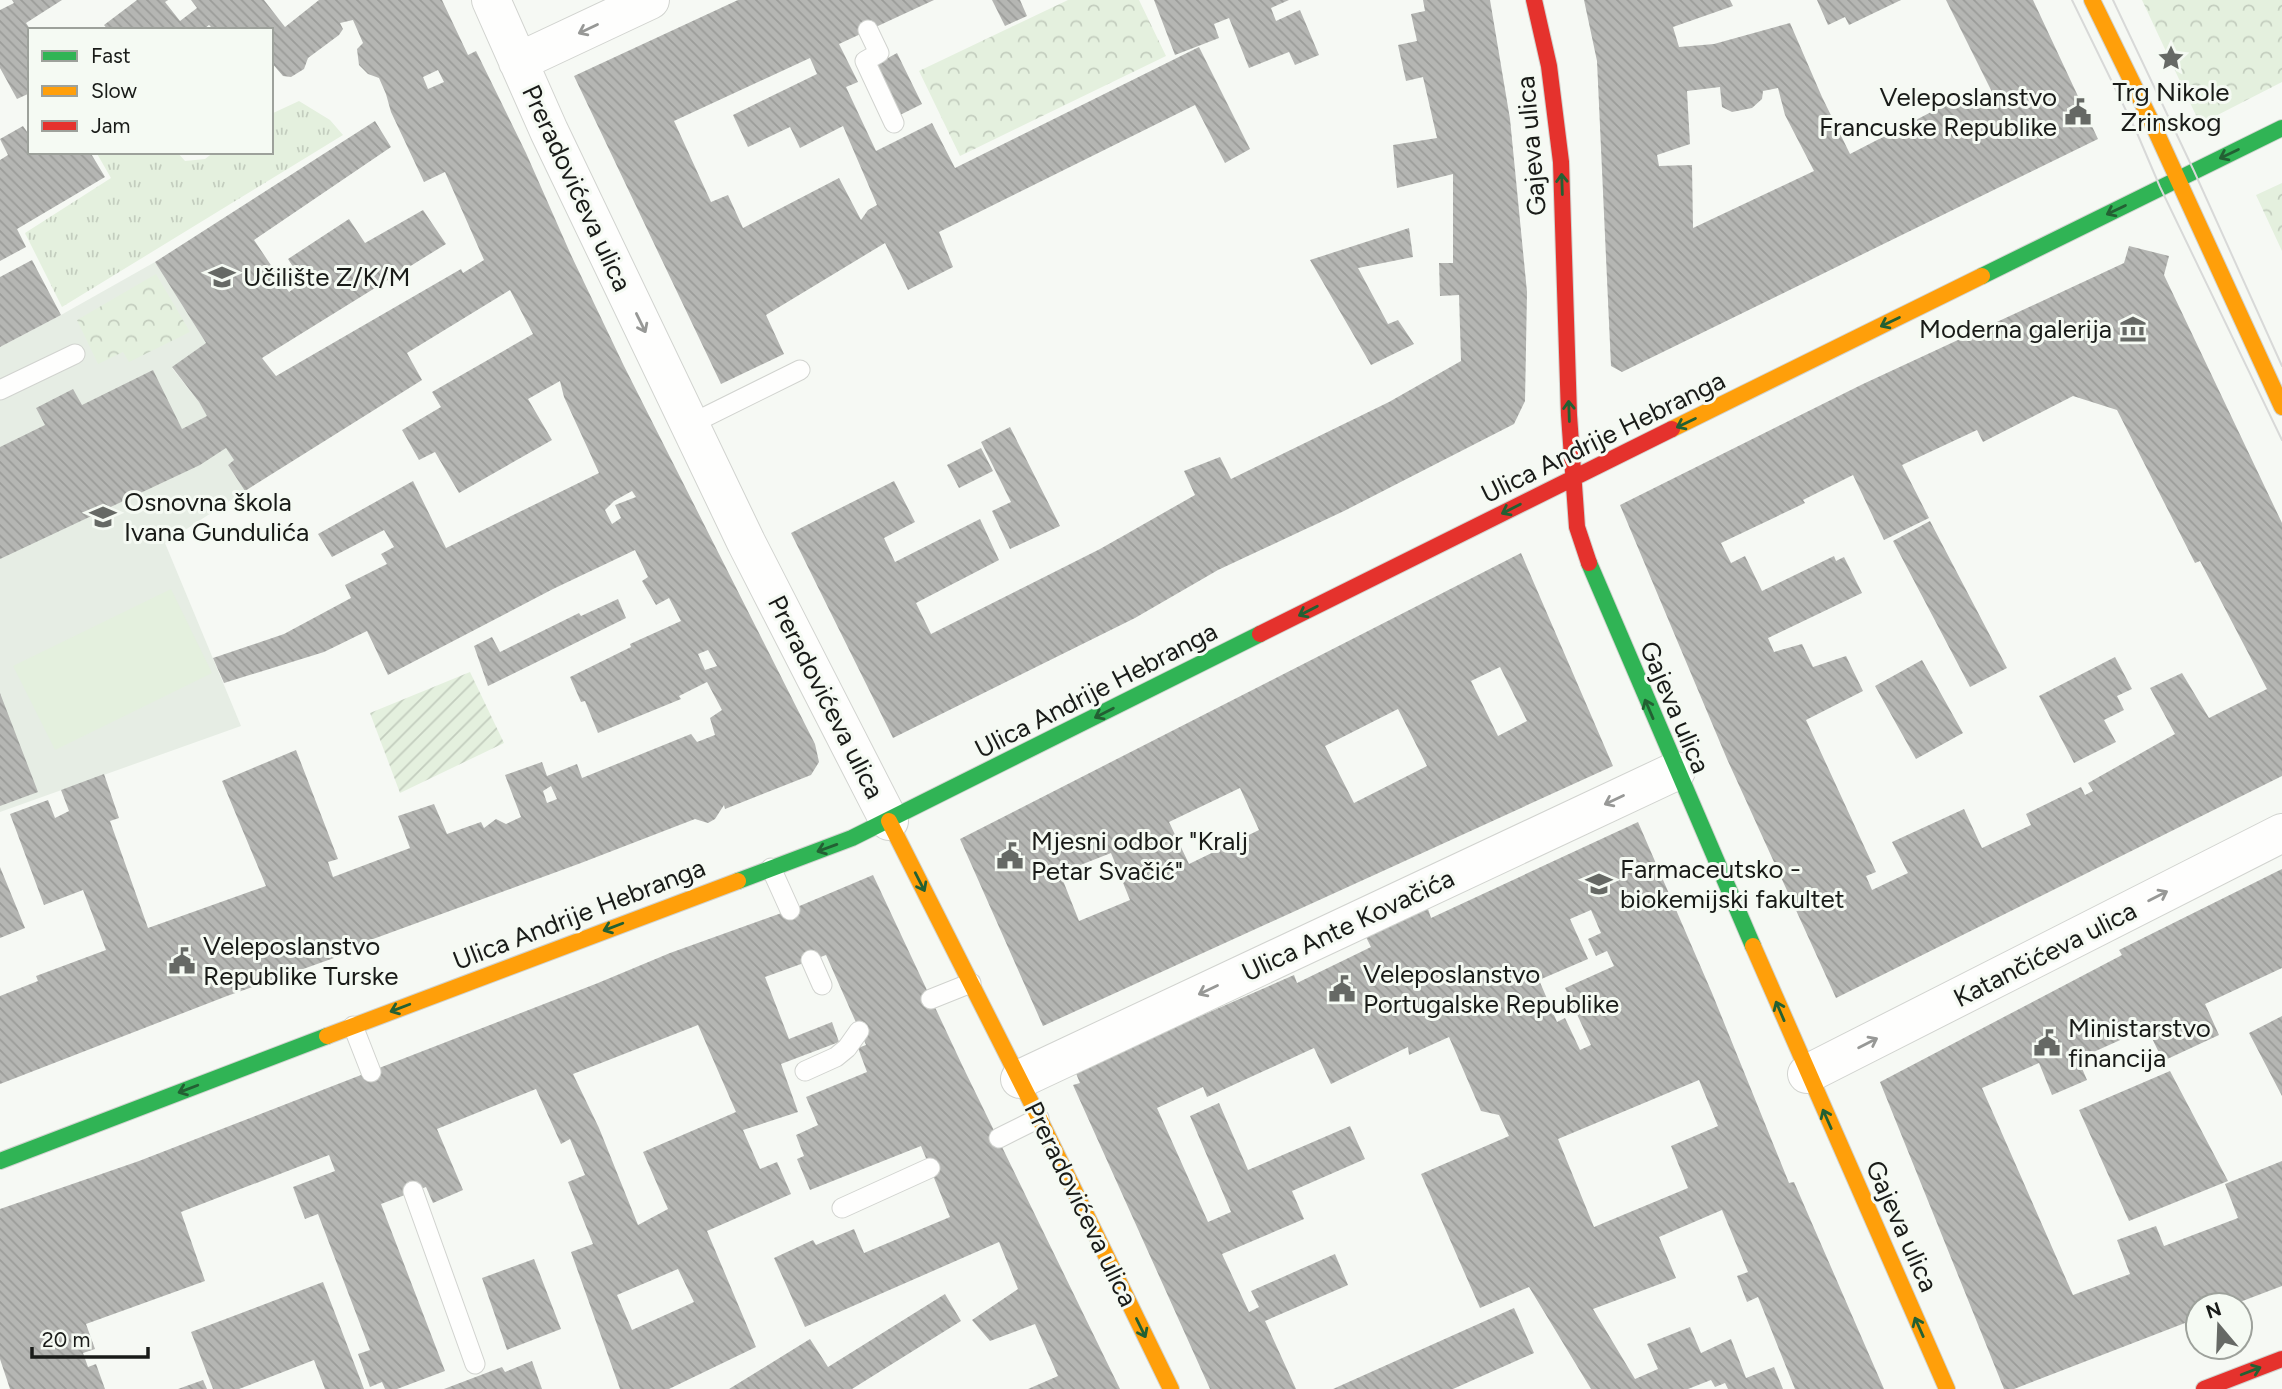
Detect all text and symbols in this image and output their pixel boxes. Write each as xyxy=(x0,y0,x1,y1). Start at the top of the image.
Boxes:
one-way arrow xyxy=(578,23,600,36)
legend xyxy=(28,28,273,154)
text: Fast xyxy=(91,43,131,68)
place icon: Trg Nikole Zrinskog xyxy=(2156,43,2186,73)
street label: Gajeva ulica xyxy=(1509,75,1553,217)
place label: Trg Nikole Zrinskog xyxy=(2112,76,2230,138)
text: Slow xyxy=(91,78,137,103)
street label: Preradovićeva ulica xyxy=(515,80,639,296)
place label: Veleposlanstvo Francuske Republike xyxy=(1819,81,2057,143)
public building icon: Veleposlanstvo Francuske Republike xyxy=(2063,97,2093,127)
text: Jam xyxy=(91,113,130,138)
one-way arrow xyxy=(2219,148,2240,161)
one-way arrow xyxy=(1555,172,1568,195)
one-way arrow xyxy=(2106,203,2127,217)
place label: Učilište Z/K/M xyxy=(243,261,411,293)
school or university icon: Učilište Z/K/M xyxy=(207,262,237,292)
one-way arrow xyxy=(635,312,649,333)
place label: Moderna galerija xyxy=(1919,313,2112,345)
museum icon: Moderna galerija xyxy=(2118,314,2148,344)
one-way arrow xyxy=(1880,315,1901,329)
street label: Ulica Andrije Hebranga xyxy=(1476,364,1730,510)
one-way arrow xyxy=(1562,400,1575,423)
one-way arrow xyxy=(1676,416,1697,430)
place label: Osnovna škola Ivana Gundulića xyxy=(124,486,309,548)
school or university icon: Osnovna škola Ivana Gundulića xyxy=(88,502,118,532)
one-way arrow xyxy=(1501,503,1522,516)
street label: Preradovićeva ulica xyxy=(761,590,891,804)
one-way arrow xyxy=(1298,605,1319,619)
street label: Ulica Andrije Hebranga xyxy=(969,615,1223,765)
street label: Gajeva ulica xyxy=(1633,636,1717,778)
one-way arrow xyxy=(1642,698,1655,720)
one-way arrow xyxy=(1094,707,1115,721)
one-way arrow xyxy=(1604,794,1625,807)
place label: Mjesni odbor "Kralj Petar Svačić" xyxy=(1031,825,1248,887)
public building icon: Mjesni odbor "Kralj Petar Svačić" xyxy=(995,841,1025,871)
one-way arrow xyxy=(816,843,838,855)
street label: Ulica Andrije Hebranga xyxy=(448,851,710,977)
place label: Farmaceutsko - biokemijski fakultet xyxy=(1620,853,1845,915)
street label: Ulica Ante Kovačića xyxy=(1237,862,1459,988)
school or university icon: Farmaceutsko - biokemijski fakultet xyxy=(1584,869,1614,899)
one-way arrow xyxy=(914,871,928,892)
one-way arrow xyxy=(2148,888,2168,902)
street label: Katančićeva ulica xyxy=(1948,894,2142,1014)
one-way arrow xyxy=(603,922,625,935)
place label: Veleposlanstvo Republike Turske xyxy=(203,930,398,992)
public building icon: Veleposlanstvo Republike Turske xyxy=(167,946,197,976)
place label: Veleposlanstvo Portugalske Republike xyxy=(1363,958,1619,1020)
public building icon: Veleposlanstvo Portugalske Republike xyxy=(1327,974,1357,1004)
one-way arrow xyxy=(1198,984,1219,997)
one-way arrow xyxy=(1773,1001,1786,1023)
one-way arrow xyxy=(390,1002,412,1015)
place label: Ministarstvo financija xyxy=(2068,1012,2211,1074)
public building icon: Ministarstvo financija xyxy=(2032,1028,2062,1058)
one-way arrow xyxy=(1857,1036,1878,1050)
one-way arrow xyxy=(178,1084,200,1097)
street label: Preradovićeva ulica xyxy=(1018,1096,1144,1312)
one-way arrow xyxy=(1820,1109,1833,1130)
street label: Gajeva ulica xyxy=(1859,1155,1945,1297)
north arrow xyxy=(2184,1291,2254,1361)
text: N xyxy=(2203,1297,2224,1324)
scale bar xyxy=(32,1316,147,1360)
one-way arrow xyxy=(1912,1316,1925,1338)
one-way arrow xyxy=(1136,1317,1149,1338)
text: 20 m xyxy=(42,1327,90,1352)
one-way arrow xyxy=(2239,1363,2261,1376)

